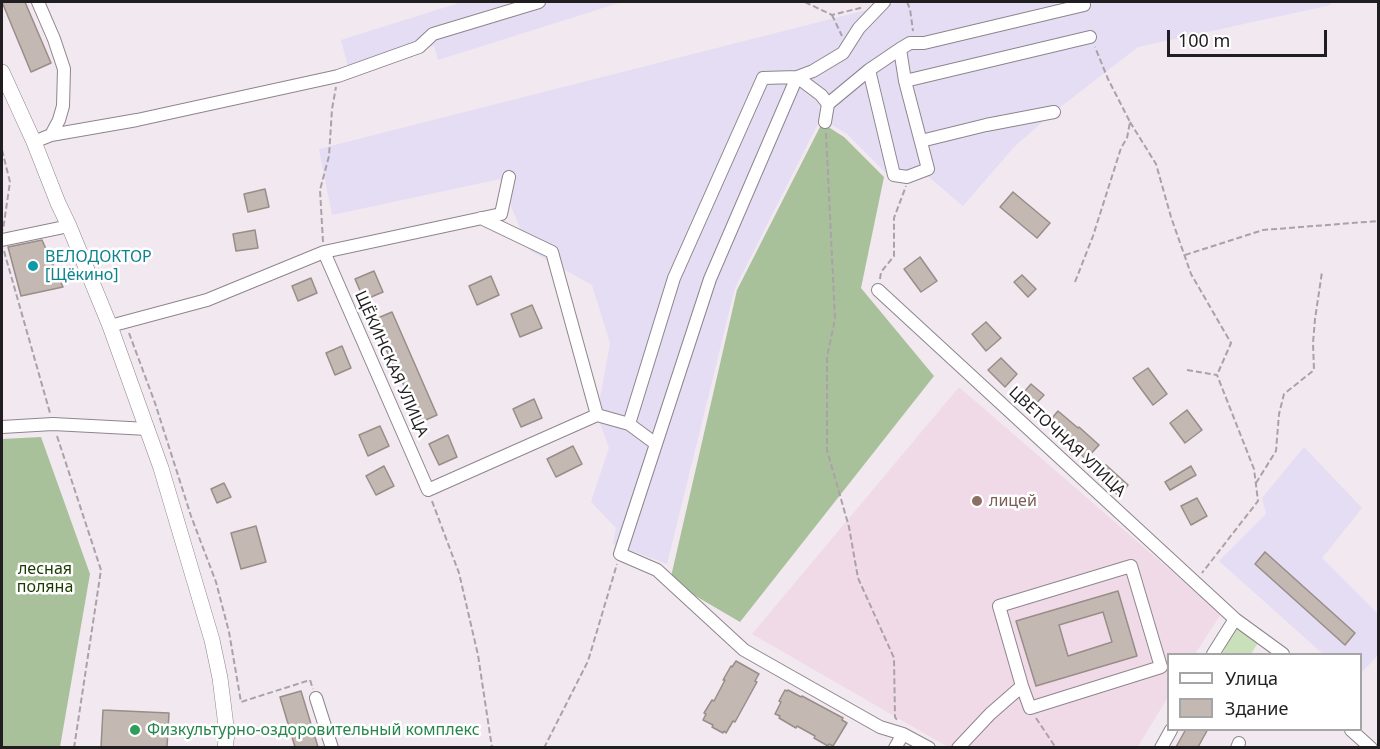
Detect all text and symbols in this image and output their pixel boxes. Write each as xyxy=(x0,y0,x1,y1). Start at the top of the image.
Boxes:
scale bar xyxy=(1170,18,1330,56)
text: 100 m xyxy=(1178,28,1230,52)
place label: ВЕЛОДОКТОР [Щёкино] xyxy=(45,247,152,285)
marker: ВЕЛОДОКТОР [Щёкино] xyxy=(26,259,40,273)
street label: ЩЁКИНСКАЯ УЛИЦА xyxy=(350,288,432,440)
street label: ЦВЕТОЧНАЯ УЛИЦА xyxy=(1005,383,1129,501)
place label: лицей xyxy=(989,491,1037,511)
marker: лицей xyxy=(970,494,984,508)
park label: лесная поляна xyxy=(17,559,73,597)
legend xyxy=(1167,653,1362,731)
text: Улица xyxy=(1225,666,1278,690)
text: Здание xyxy=(1225,696,1288,720)
place label: Физкультурно-оздоровительный комплекс xyxy=(147,720,480,740)
marker: Физкультурно-оздоровительный комплекс xyxy=(128,723,142,737)

